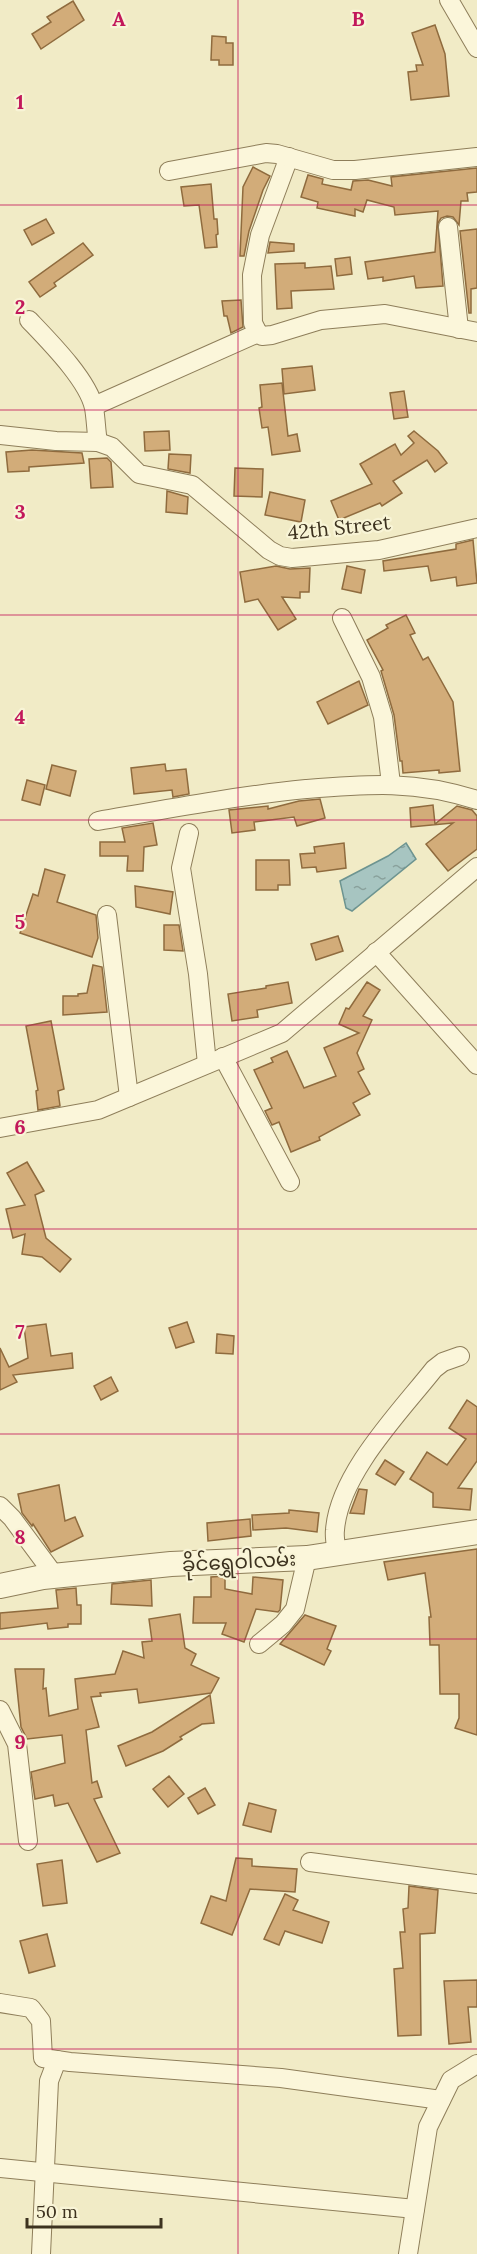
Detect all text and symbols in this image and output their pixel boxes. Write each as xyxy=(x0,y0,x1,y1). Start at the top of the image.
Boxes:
text: A xyxy=(112,6,126,31)
text: B xyxy=(351,6,365,31)
text: 1 xyxy=(16,89,24,114)
text: 2 xyxy=(15,294,25,319)
text: 3 xyxy=(14,499,26,524)
street label: 42th Street xyxy=(286,509,392,545)
text: 4 xyxy=(15,704,26,729)
text: 5 xyxy=(15,909,26,934)
text: 6 xyxy=(14,1114,26,1139)
text: 7 xyxy=(15,1319,25,1344)
text: 8 xyxy=(14,1524,26,1549)
street label: ခိုင်ရွှေဝါလမ်း xyxy=(181,1545,297,1581)
text: 9 xyxy=(14,1729,26,1754)
scale bar xyxy=(27,2191,160,2229)
text: 50 m xyxy=(36,2200,78,2223)

